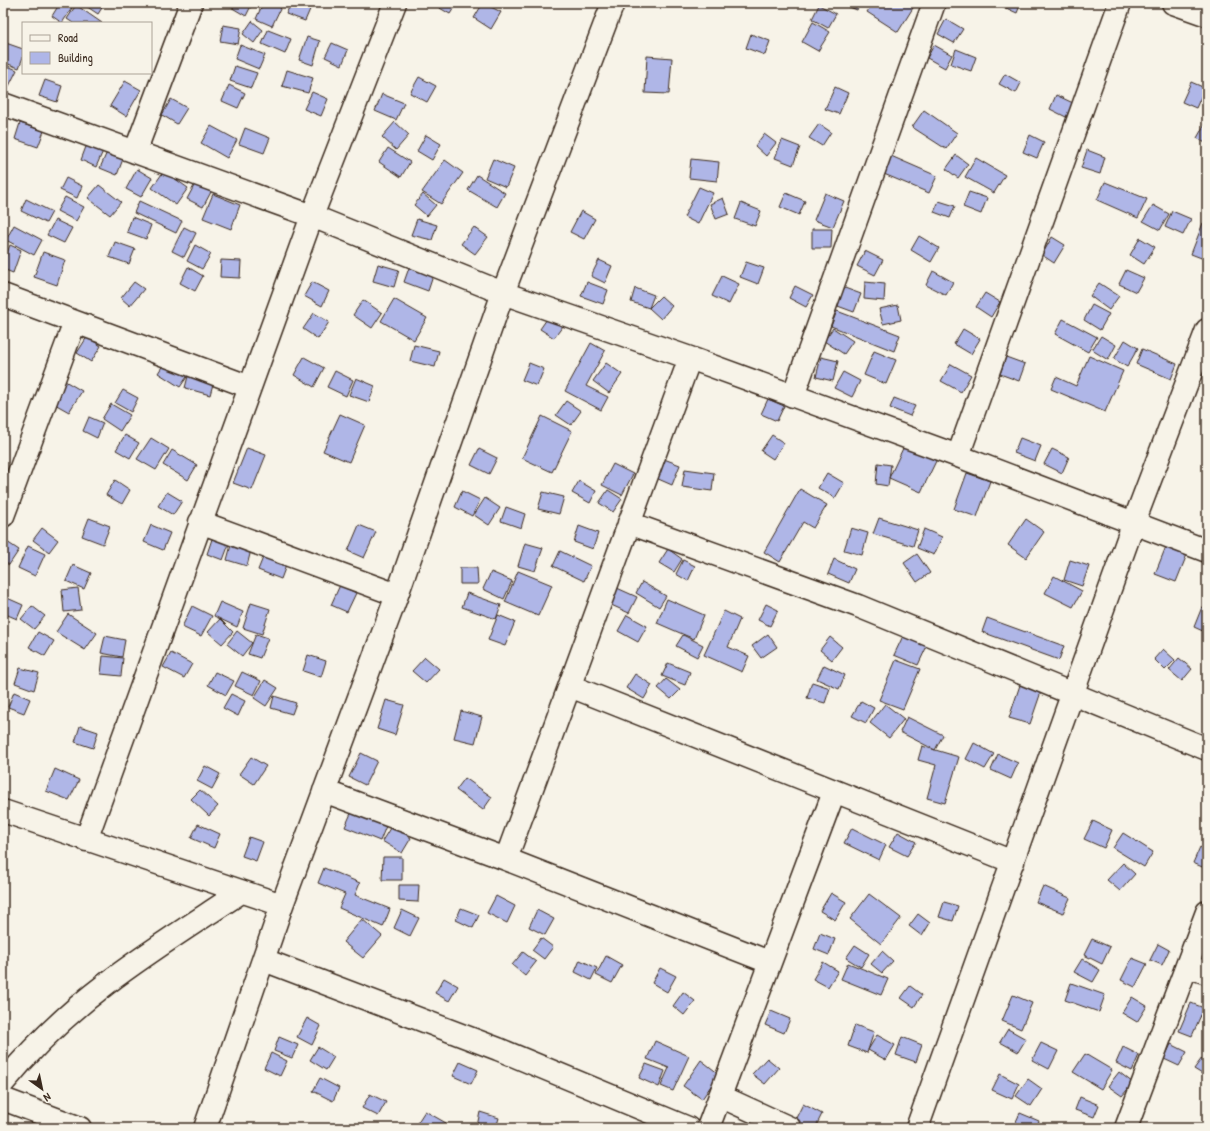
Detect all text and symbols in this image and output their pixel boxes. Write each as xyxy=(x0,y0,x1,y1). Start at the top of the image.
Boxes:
legend xyxy=(22,22,152,74)
text: Road xyxy=(58,29,78,46)
text: Building xyxy=(58,49,93,66)
north arrow xyxy=(22,1069,62,1109)
text: N xyxy=(41,1090,54,1105)

